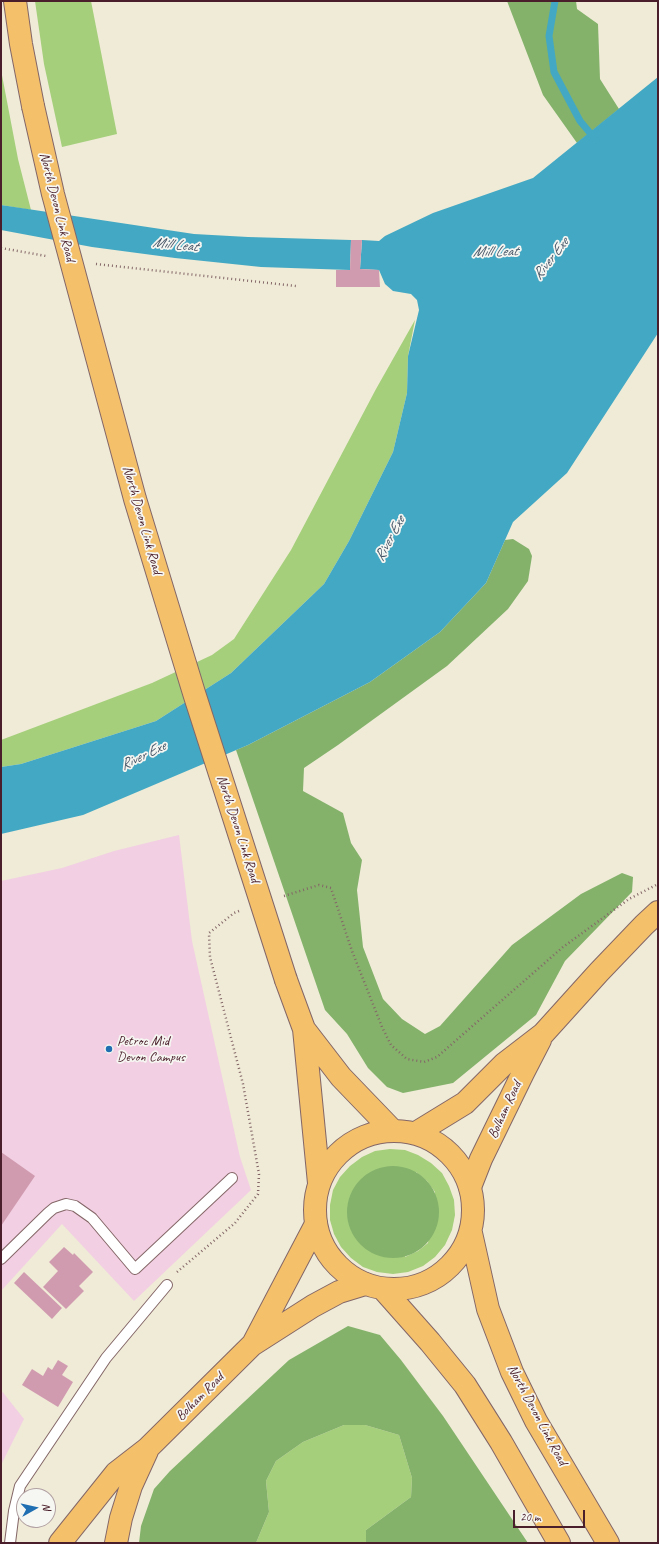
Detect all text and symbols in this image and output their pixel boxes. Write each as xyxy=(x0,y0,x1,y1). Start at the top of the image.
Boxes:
street label: North Devon Link Road xyxy=(35,151,79,263)
water label: Mill Leat xyxy=(152,234,198,256)
water label: River Exe xyxy=(529,235,573,283)
water label: Mill Leat xyxy=(472,243,518,261)
street label: North Devon Link Road xyxy=(119,464,165,576)
water label: River Exe xyxy=(371,514,409,564)
water label: River Exe xyxy=(117,737,169,775)
street label: North Devon Link Road xyxy=(213,773,263,885)
place label: Petroc Mid Devon Campus xyxy=(117,1033,185,1066)
marker: Petroc Mid Devon Campus xyxy=(104,1044,114,1054)
street label: Bolham Road xyxy=(484,1079,526,1141)
street label: North Devon Link Road xyxy=(503,1362,571,1468)
street label: Bolham Road xyxy=(172,1369,228,1425)
north arrow xyxy=(16,1488,56,1528)
text: N xyxy=(39,1502,54,1511)
scale bar xyxy=(515,1502,587,1528)
text: 20 m xyxy=(520,1509,540,1525)

